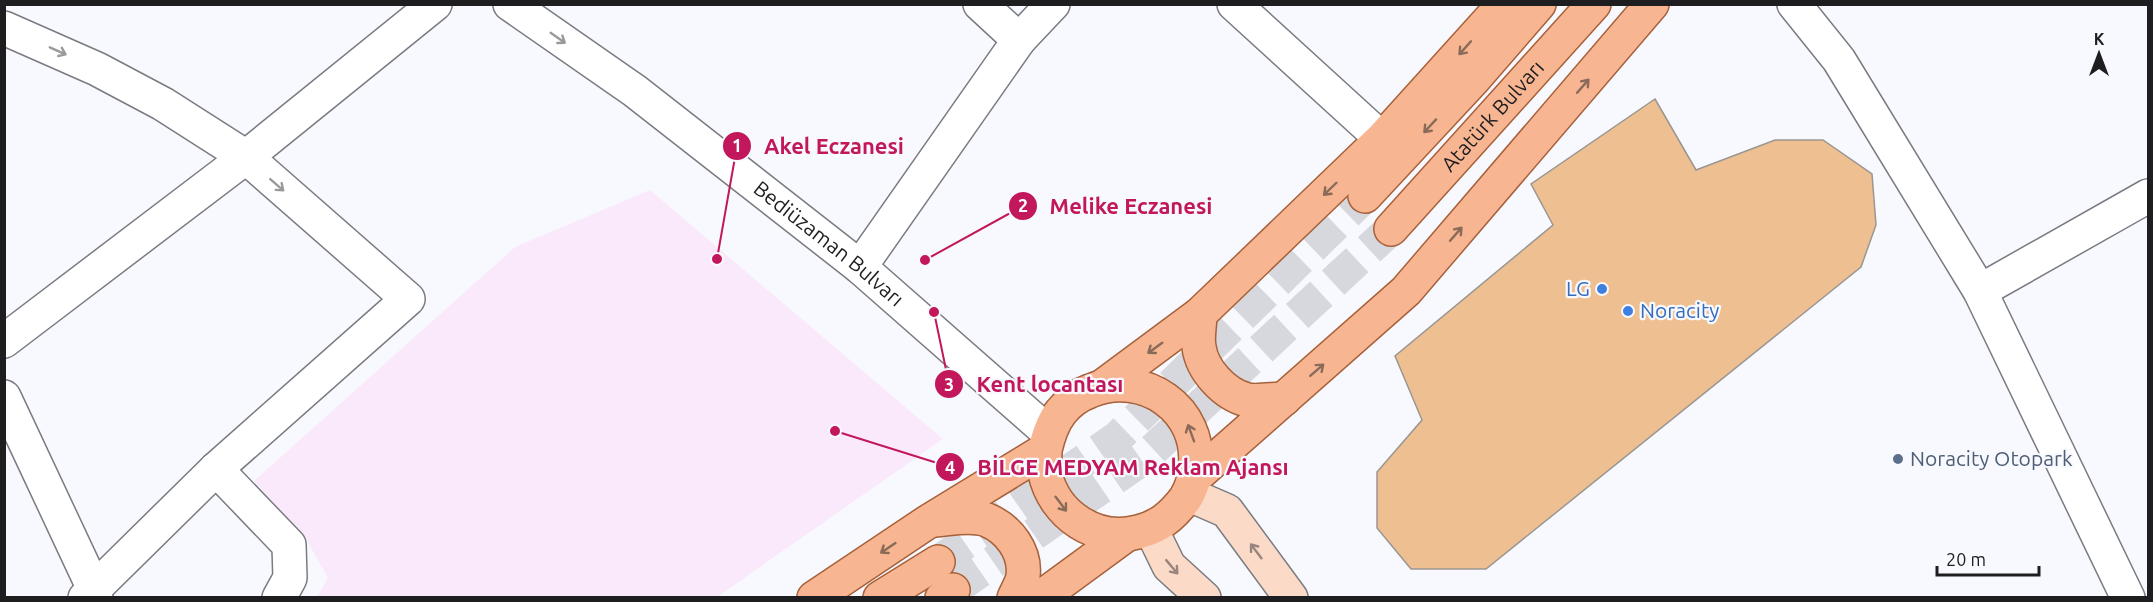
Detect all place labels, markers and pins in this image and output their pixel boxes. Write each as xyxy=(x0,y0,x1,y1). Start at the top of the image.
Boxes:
callout: Akel Eczanesi xyxy=(722,126,916,166)
callout: Melike Eczanesi xyxy=(1008,186,1225,226)
place label: LG xyxy=(1566,276,1590,300)
marker: LG xyxy=(1595,282,1609,296)
place label: Noracity xyxy=(1640,298,1719,322)
marker: Noracity xyxy=(1621,304,1635,318)
callout: Kent locantası xyxy=(934,364,1135,404)
place label: Noracity Otopark xyxy=(1910,446,2073,470)
callout: BİLGE MEDYAM Reklam Ajansı xyxy=(935,447,1301,487)
marker: Noracity Otopark xyxy=(1891,452,1905,466)

